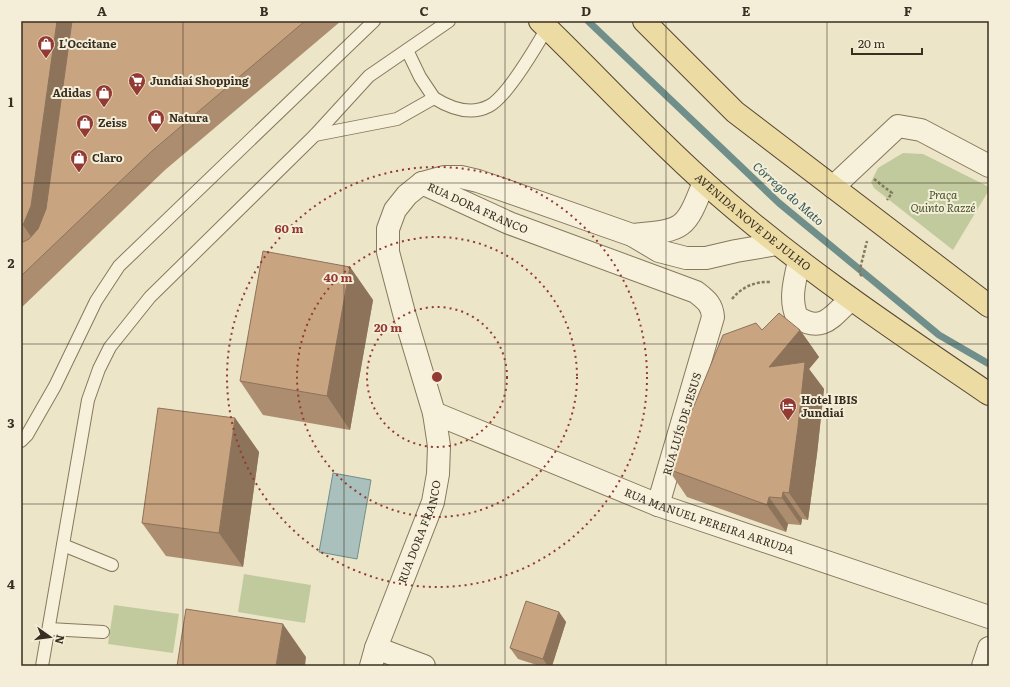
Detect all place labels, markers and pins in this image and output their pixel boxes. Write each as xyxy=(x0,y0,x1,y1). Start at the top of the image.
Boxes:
shop icon: L'Occitane xyxy=(36,34,56,59)
place label: L'Occitane xyxy=(59,35,116,51)
supermarket icon: Jundiaí Shopping xyxy=(127,71,147,96)
place label: Jundiaí Shopping xyxy=(150,72,249,88)
shop icon: Adidas xyxy=(94,83,114,108)
place label: Adidas xyxy=(52,84,91,100)
shop icon: Natura xyxy=(146,108,166,133)
place label: Natura xyxy=(169,109,209,125)
shop icon: Zeiss xyxy=(75,113,95,138)
place label: Zeiss xyxy=(98,114,127,130)
shop icon: Claro xyxy=(69,148,89,173)
place label: Claro xyxy=(92,149,123,165)
centre of rings xyxy=(430,370,444,384)
place label: Hotel IBIS Jundiaí xyxy=(801,391,858,420)
hotel icon: Hotel IBIS Jundiaí xyxy=(778,396,798,421)

